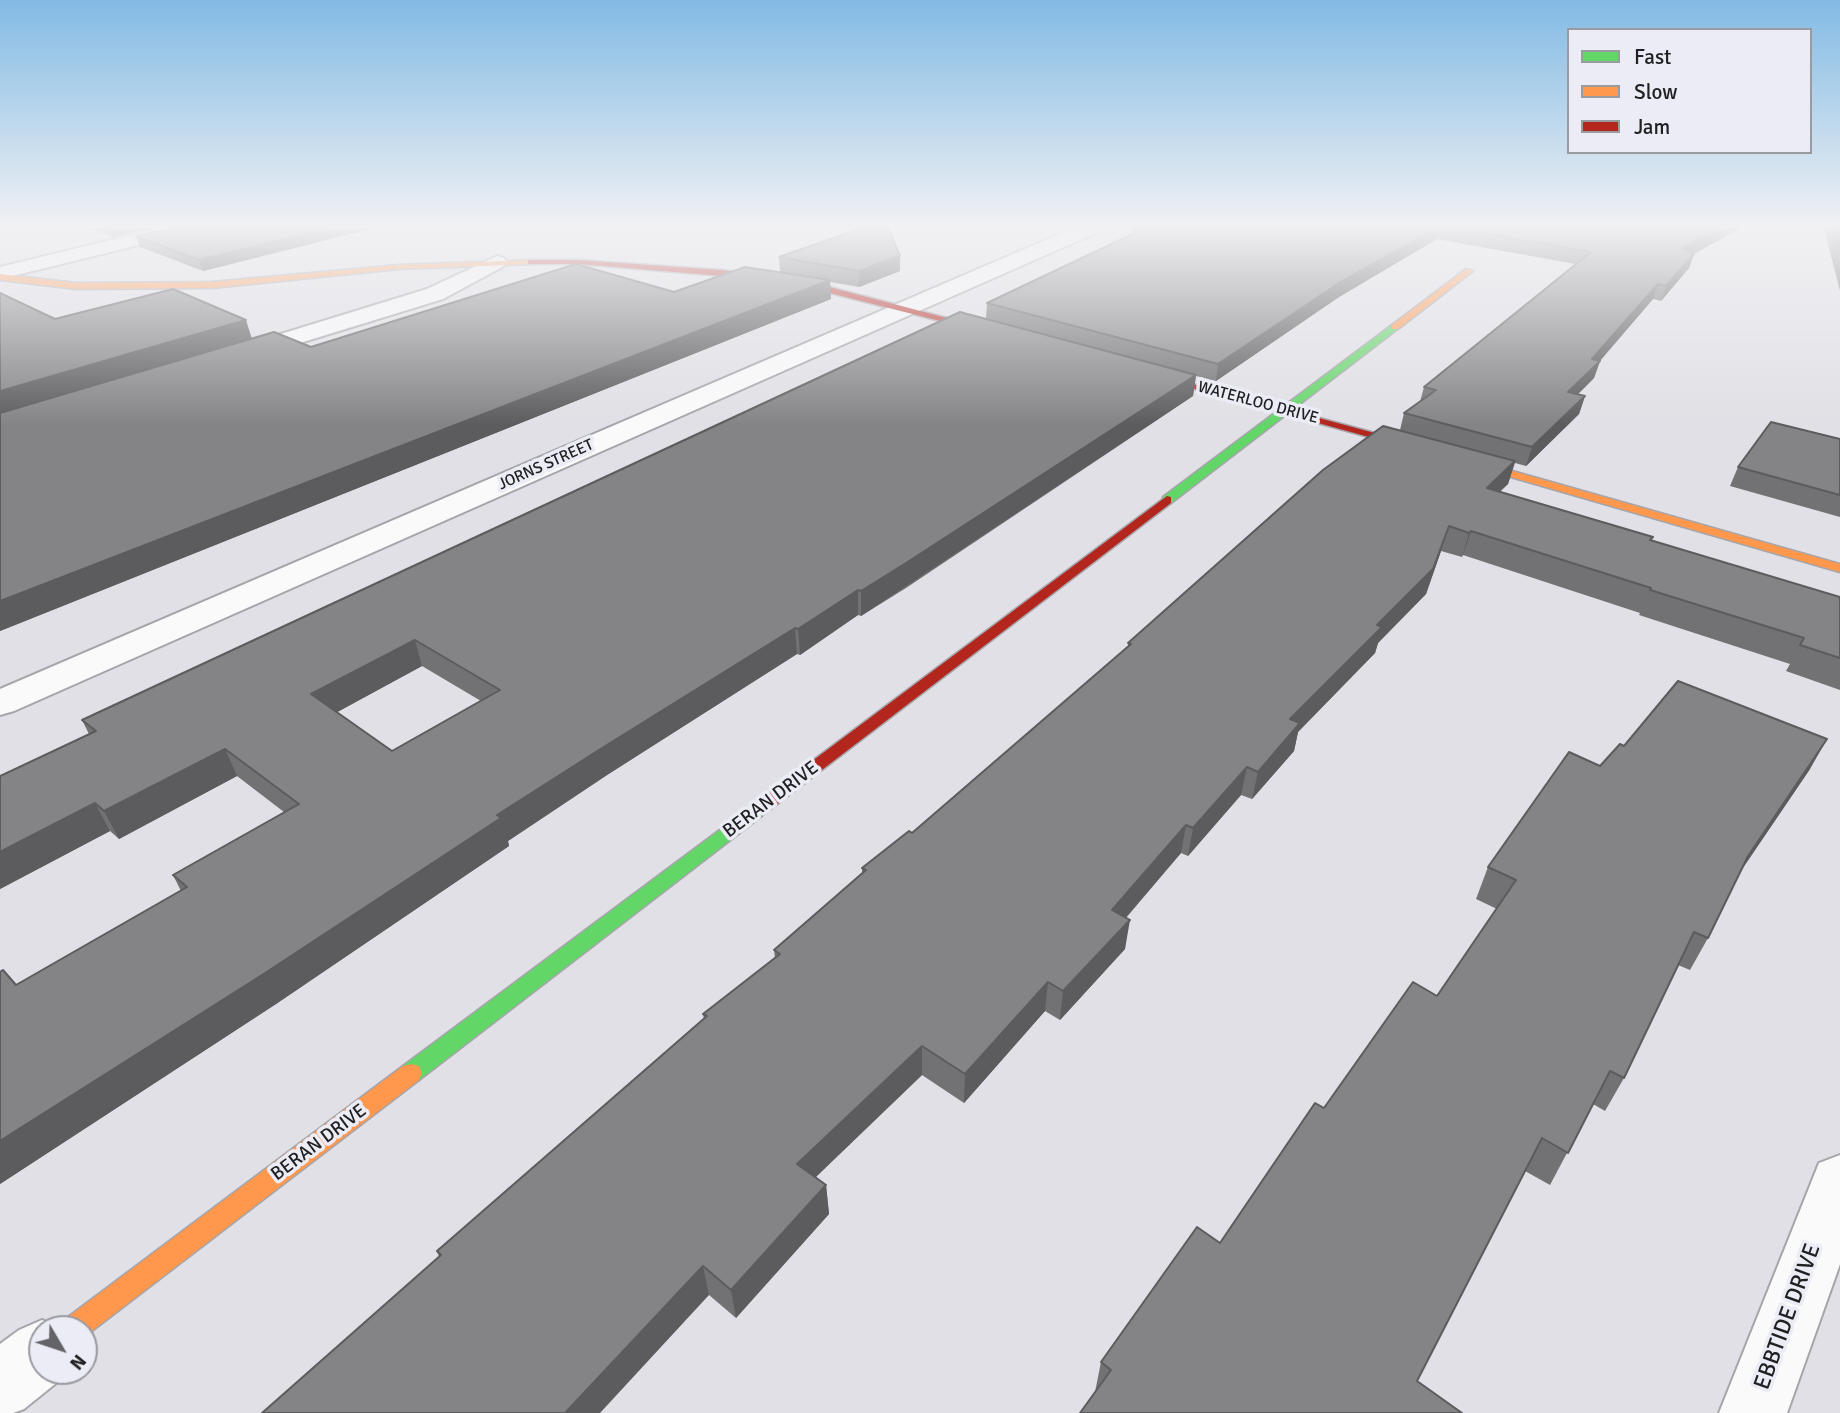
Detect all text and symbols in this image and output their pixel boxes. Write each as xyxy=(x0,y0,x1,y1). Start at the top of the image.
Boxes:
legend xyxy=(1567,28,1812,154)
text: Fast xyxy=(1634,44,1671,70)
text: Slow xyxy=(1634,79,1678,105)
text: Jam xyxy=(1634,114,1670,140)
street label: WATERLOO DRIVE xyxy=(1196,378,1320,428)
street label: JORNS STREET xyxy=(495,435,597,495)
street label: BERAN DRIVE xyxy=(719,757,823,843)
street label: BERAN DRIVE xyxy=(267,1100,371,1186)
street label: EBBTIDE DRIVE xyxy=(1749,1240,1827,1394)
north arrow xyxy=(28,1315,98,1385)
text: N xyxy=(64,1349,91,1375)

